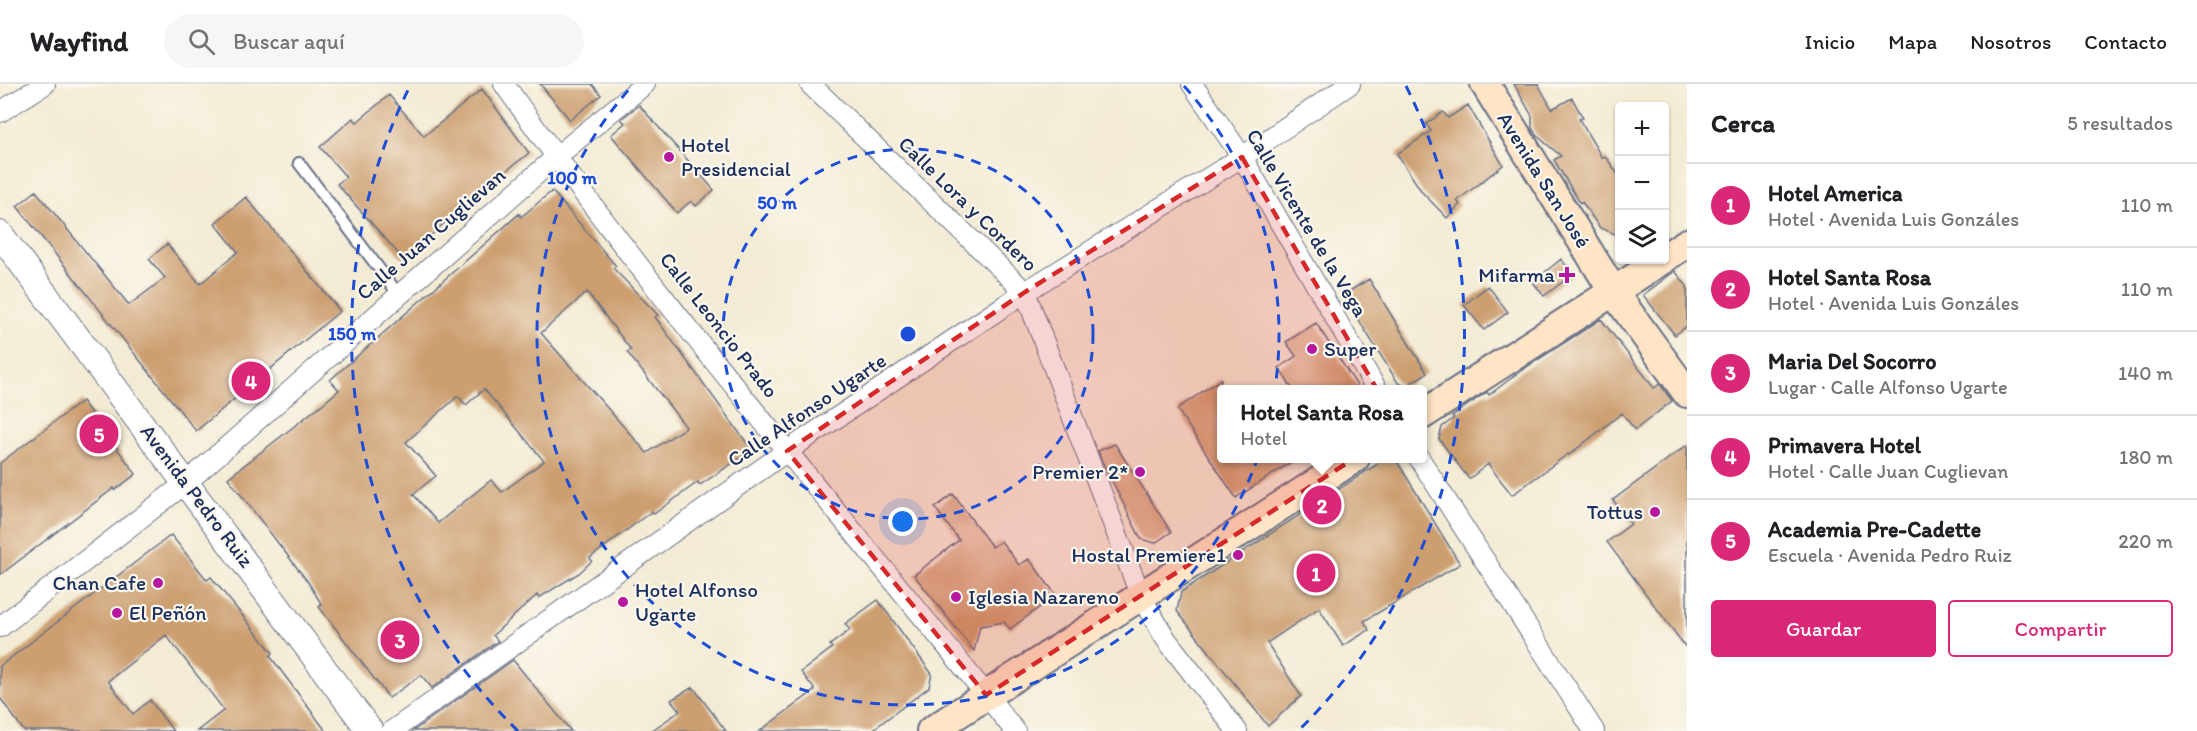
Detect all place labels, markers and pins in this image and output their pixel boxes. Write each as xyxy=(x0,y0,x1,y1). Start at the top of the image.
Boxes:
place label: Hotel Presidencial xyxy=(681,132,791,181)
marker: Hotel Presidencial xyxy=(662,150,676,164)
place label: Mifarma xyxy=(1478,262,1555,287)
marker: Mifarma xyxy=(1560,268,1574,282)
centre of rings xyxy=(898,324,918,344)
place label: Super xyxy=(1324,336,1376,361)
marker: Super xyxy=(1305,342,1319,356)
pin: 4 xyxy=(232,358,270,404)
pin: 5 xyxy=(80,412,118,456)
place label: Premier 2* xyxy=(1032,459,1128,484)
marker: Premier 2* xyxy=(1133,465,1147,479)
pin: 2 xyxy=(1302,482,1342,528)
place label: Tottus xyxy=(1587,499,1643,524)
marker: Tottus xyxy=(1648,505,1662,519)
place label: Hostal Premiere1 xyxy=(1072,542,1226,567)
marker: Hostal Premiere1 xyxy=(1231,548,1245,562)
pin: 1 xyxy=(1296,550,1336,596)
place label: Chan Cafe xyxy=(52,570,146,595)
marker: Chan Cafe xyxy=(151,576,165,590)
place label: Hotel Alfonso Ugarte xyxy=(635,577,758,626)
place label: Iglesia Nazareno xyxy=(968,584,1119,609)
marker: Iglesia Nazareno xyxy=(949,590,963,604)
marker: Hotel Alfonso Ugarte xyxy=(616,595,630,609)
place label: El Peñón xyxy=(129,600,206,625)
marker: El Peñón xyxy=(110,606,124,620)
pin: 3 xyxy=(380,618,420,662)

